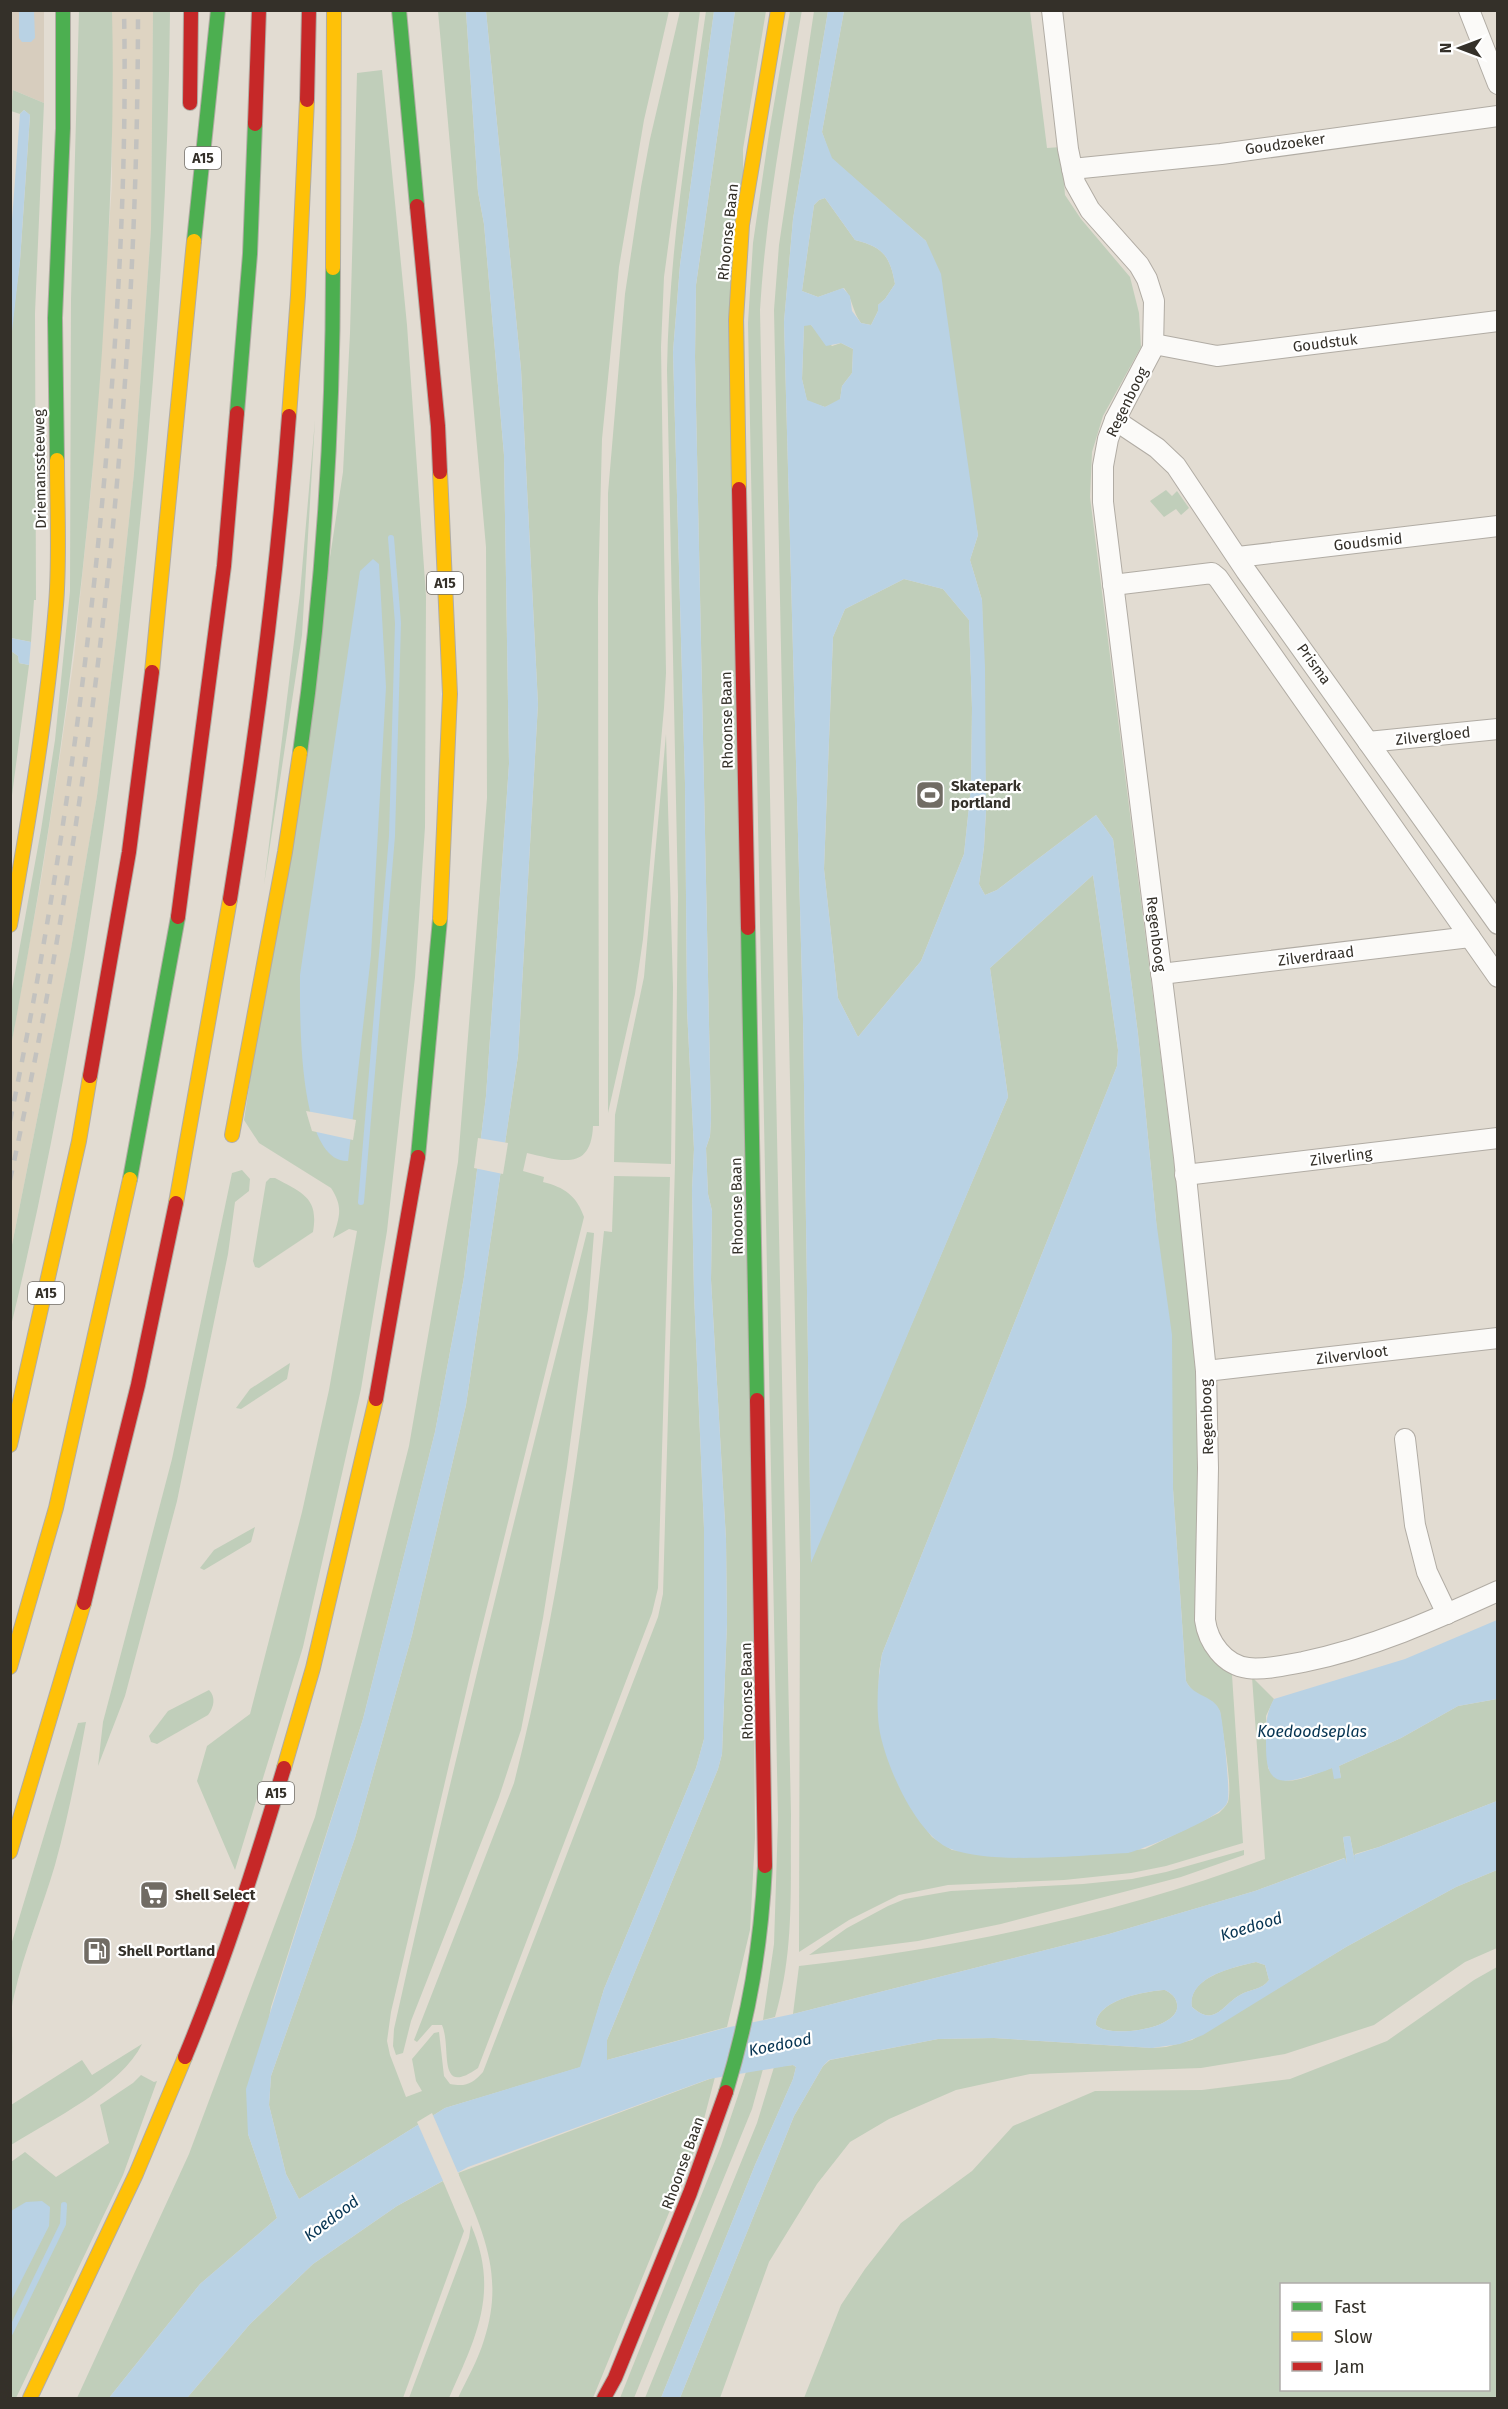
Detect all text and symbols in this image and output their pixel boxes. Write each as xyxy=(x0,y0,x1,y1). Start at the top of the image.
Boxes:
north arrow xyxy=(1430,18,1490,78)
text: N xyxy=(1436,43,1455,53)
street label: Goudzoeker xyxy=(1244,129,1326,159)
road number: A15 xyxy=(185,147,221,169)
street label: Rhoonse Baan xyxy=(714,183,742,281)
street label: Goudstuk xyxy=(1292,330,1359,356)
street label: Regenboog xyxy=(1102,364,1152,440)
street label: Driemanssteeweg xyxy=(30,409,50,529)
street label: Goudsmid xyxy=(1333,529,1403,555)
road number: A15 xyxy=(427,572,463,594)
street label: Prisma xyxy=(1293,640,1335,688)
street label: Rhoonse Baan xyxy=(717,671,737,769)
street label: Zilvergloed xyxy=(1395,723,1471,749)
place label: Skatepark portland xyxy=(951,777,1022,812)
sports icon: Skatepark portland xyxy=(914,779,946,811)
street label: Regenboog xyxy=(1142,895,1170,973)
street label: Zilverdraad xyxy=(1277,942,1355,970)
street label: Zilverling xyxy=(1309,1144,1373,1170)
street label: Rhoonse Baan xyxy=(727,1157,747,1255)
road number: A15 xyxy=(28,1282,64,1304)
street label: Zilvervloot xyxy=(1315,1342,1390,1368)
street label: Regenboog xyxy=(1197,1379,1217,1455)
street label: Rhoonse Baan xyxy=(737,1642,757,1740)
water label: Koedoodseplas xyxy=(1257,1722,1367,1741)
road number: A15 xyxy=(258,1782,294,1804)
supermarket icon: Shell Select xyxy=(138,1879,170,1911)
place label: Shell Select xyxy=(175,1886,256,1904)
water label: Koedood xyxy=(1218,1908,1284,1945)
fuel station icon: Shell Portland xyxy=(81,1935,113,1967)
place label: Shell Portland xyxy=(118,1942,215,1960)
water label: Koedood xyxy=(747,2029,813,2060)
street label: Rhoonse Baan xyxy=(658,2114,708,2212)
water label: Koedood xyxy=(300,2192,363,2245)
legend xyxy=(1280,2283,1490,2391)
text: Fast xyxy=(1334,2296,1367,2318)
text: Slow xyxy=(1334,2326,1373,2348)
text: Jam xyxy=(1334,2356,1365,2378)

